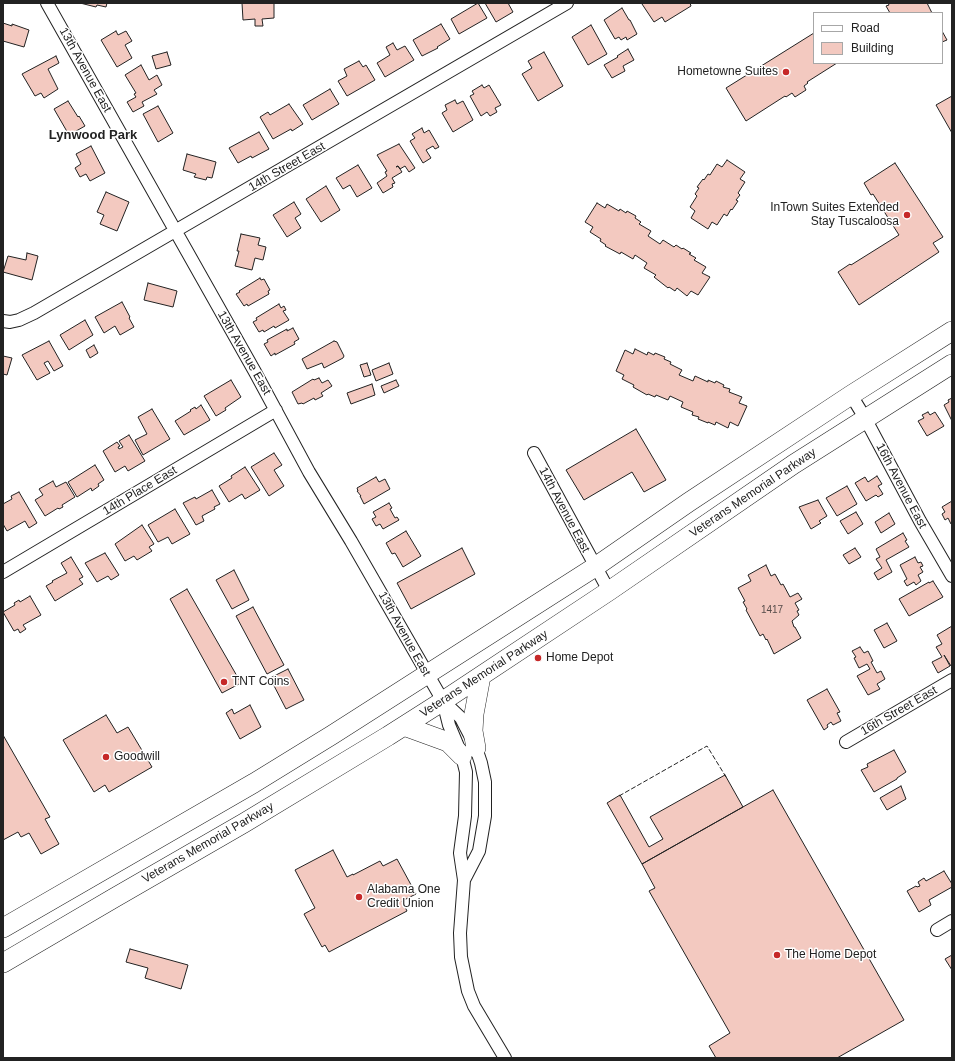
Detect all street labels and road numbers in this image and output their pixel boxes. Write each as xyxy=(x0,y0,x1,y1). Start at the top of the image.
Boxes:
street label: 13th Avenue East xyxy=(56,25,114,115)
street label: 14th Street East xyxy=(246,139,328,195)
street label: 13th Avenue East xyxy=(214,308,274,398)
street label: 16th Avenue East xyxy=(872,441,930,531)
street label: Veterans Memorial Parkway xyxy=(687,445,819,541)
street label: 14th Place East xyxy=(100,463,180,519)
street label: 14th Avenue East xyxy=(535,465,593,555)
street label: 13th Avenue East xyxy=(375,589,433,679)
street label: Veterans Memorial Parkway xyxy=(417,627,551,721)
street label: 16th Street East xyxy=(858,683,940,739)
street label: Veterans Memorial Parkway xyxy=(140,799,276,887)

